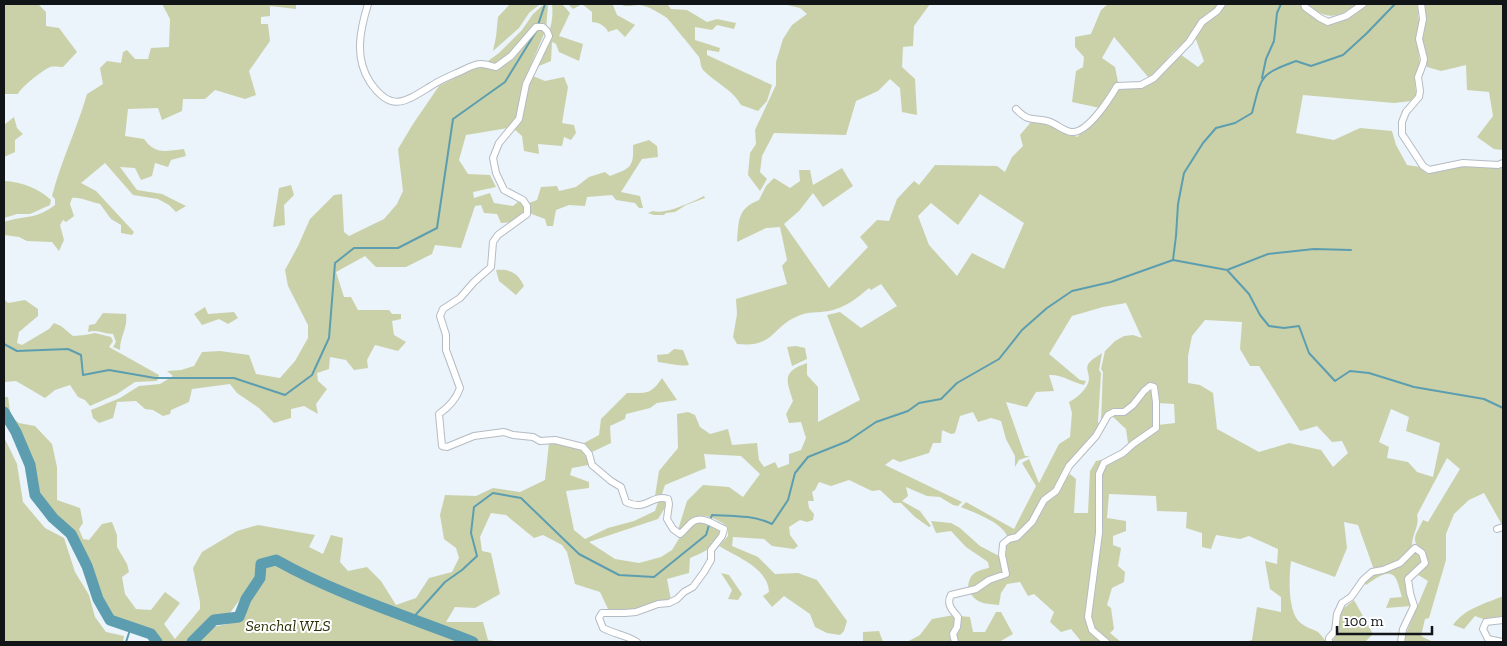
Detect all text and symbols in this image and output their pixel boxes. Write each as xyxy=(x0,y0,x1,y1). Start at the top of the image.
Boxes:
scale bar xyxy=(1337,604,1432,636)
text: 100 m xyxy=(1344,612,1383,630)
park label: Senchal WLS xyxy=(245,616,331,635)

